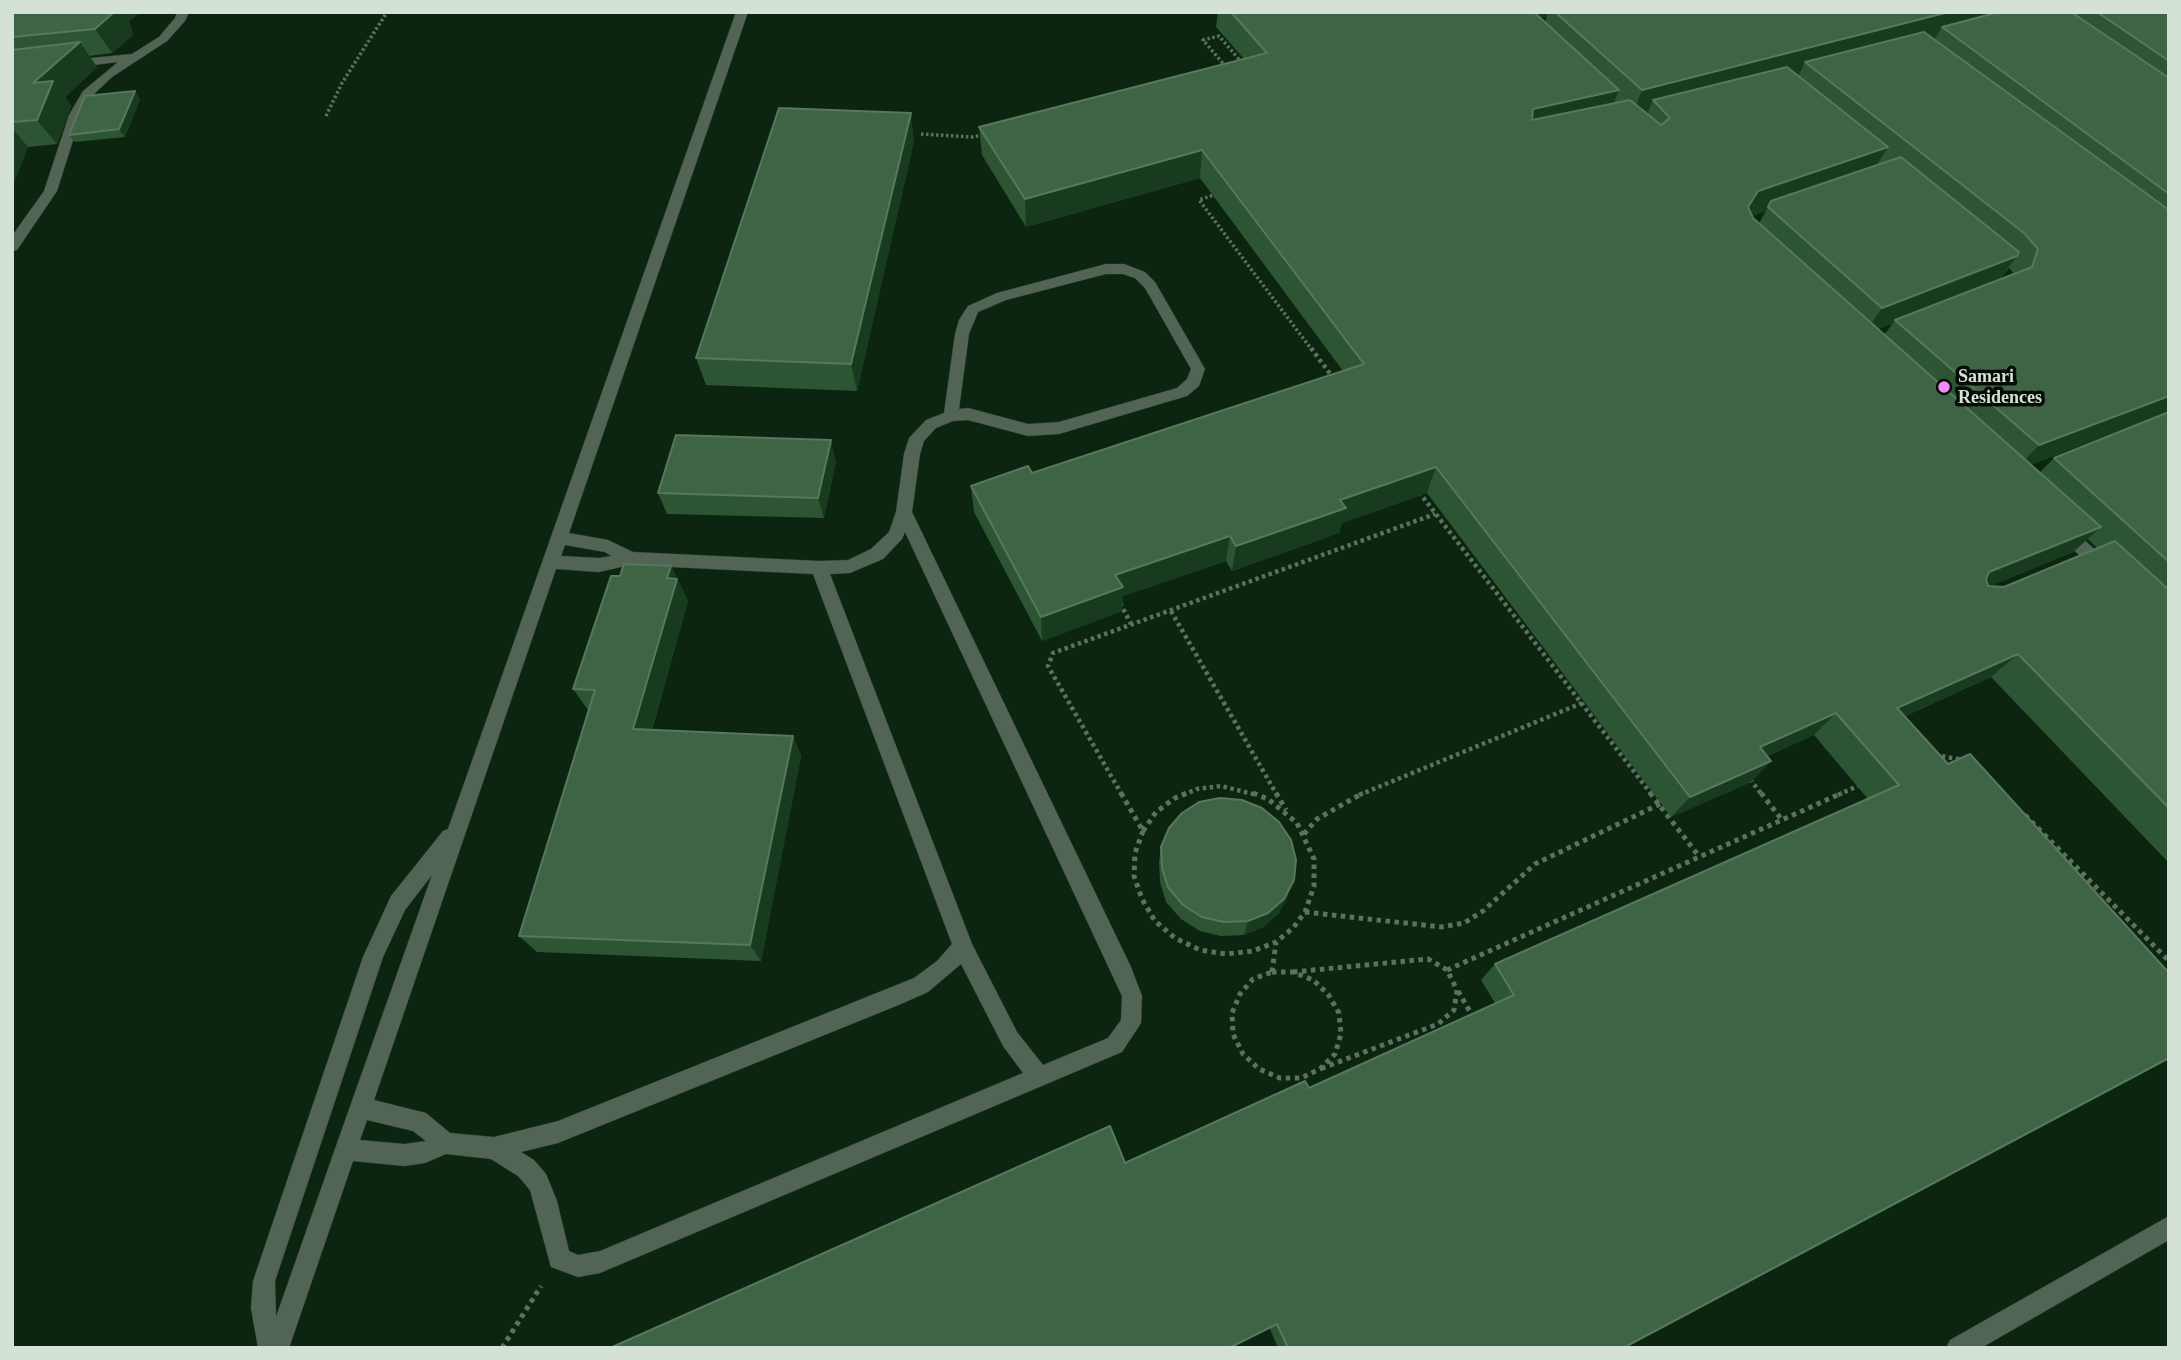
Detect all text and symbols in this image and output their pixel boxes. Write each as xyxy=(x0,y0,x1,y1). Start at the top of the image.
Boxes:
place label: Samari Residences xyxy=(1958,366,2042,408)
marker: Samari Residences xyxy=(1936,379,1952,395)

